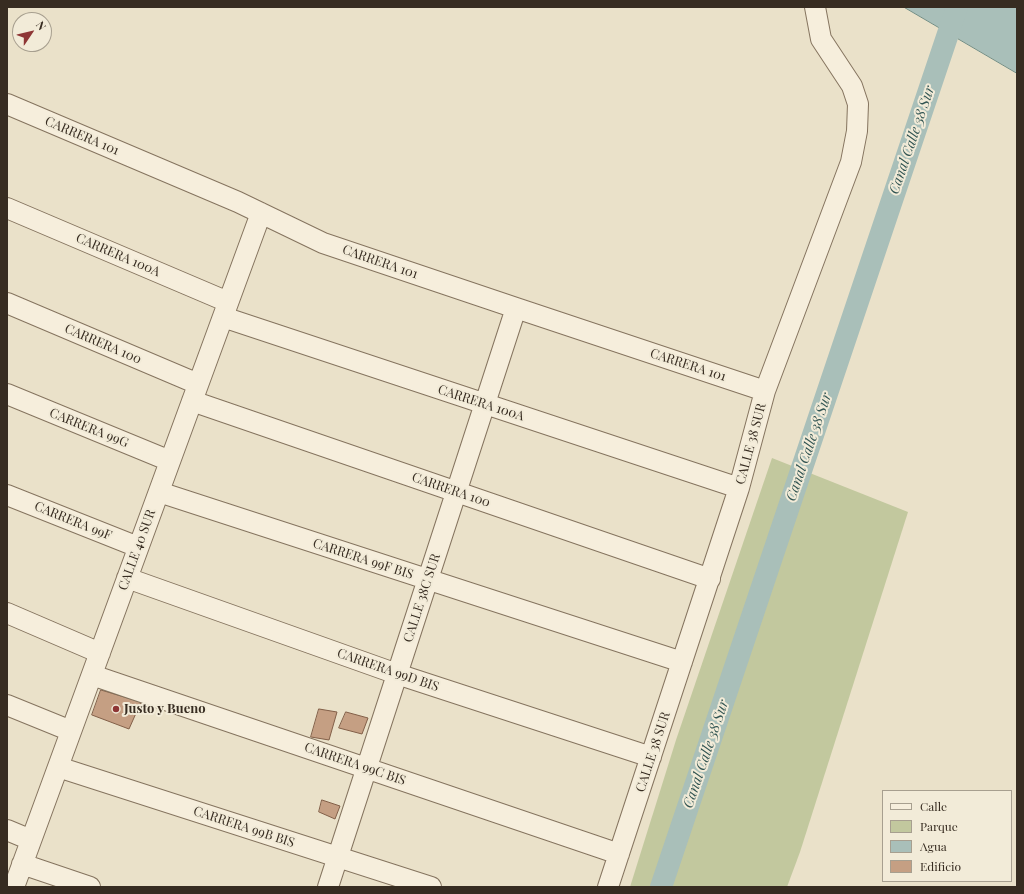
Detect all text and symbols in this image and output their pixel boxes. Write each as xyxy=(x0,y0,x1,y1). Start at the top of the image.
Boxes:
north arrow xyxy=(12,12,52,52)
text: N xyxy=(33,18,50,33)
water label: Canal Calle 38 Sur xyxy=(886,84,938,196)
street label: CARRERA 101 xyxy=(43,113,121,159)
street label: CARRERA 100A xyxy=(73,230,163,280)
street label: CARRERA 101 xyxy=(340,242,420,282)
street label: CARRERA 100 xyxy=(62,321,144,367)
street label: CARRERA 101 xyxy=(648,345,728,385)
street label: CARRERA 100A xyxy=(436,382,526,424)
water label: Canal Calle 38 Sur xyxy=(783,391,835,503)
street label: CALLE 38 SUR xyxy=(733,402,769,486)
street label: CARRERA 99G xyxy=(47,405,131,451)
street label: CARRERA 100 xyxy=(410,469,492,511)
street label: CARRERA 99F xyxy=(32,498,114,544)
street label: CALLE 40 SUR xyxy=(115,507,159,593)
street label: CARRERA 99F BIS xyxy=(311,535,415,583)
street label: CALLE 38C SUR xyxy=(400,552,444,644)
street label: CARRERA 99D BIS xyxy=(335,645,441,695)
water label: Canal Calle 38 Sur xyxy=(680,698,732,810)
place label: Justo y Bueno xyxy=(124,701,206,717)
marker: Justo y Bueno xyxy=(111,704,121,714)
street label: CALLE 38 SUR xyxy=(633,710,673,794)
street label: CARRERA 99C BIS xyxy=(302,739,408,789)
legend xyxy=(882,790,1012,882)
text: Calle xyxy=(920,798,947,814)
street label: CARRERA 99B BIS xyxy=(191,803,297,851)
text: Parque xyxy=(920,818,958,834)
text: Agua xyxy=(920,838,947,854)
text: Edificio xyxy=(920,858,961,874)

